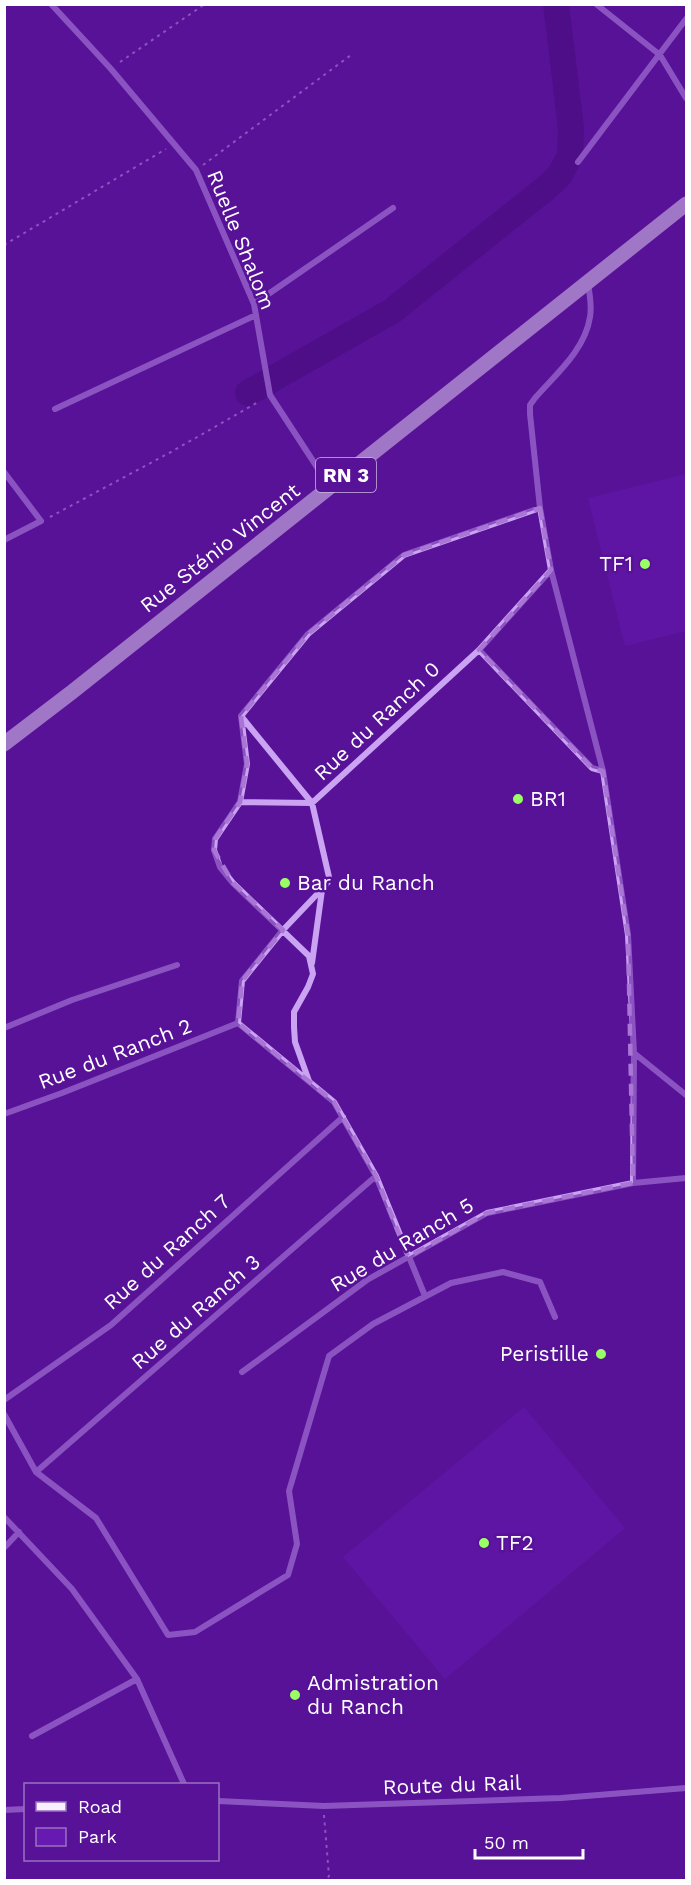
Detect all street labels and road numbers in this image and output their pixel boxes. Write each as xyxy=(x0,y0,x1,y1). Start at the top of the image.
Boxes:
street label: Ruelle Shalom xyxy=(202,166,281,313)
road number: RN 3 xyxy=(316,458,376,492)
street label: Rue Sténio Vincent xyxy=(135,477,305,618)
street label: Rue du Ranch 0 xyxy=(308,656,445,785)
street label: Rue du Ranch 2 xyxy=(35,1013,195,1094)
street label: Rue du Ranch 7 xyxy=(98,1188,235,1315)
street label: Rue du Ranch 5 xyxy=(326,1192,478,1297)
street label: Rue du Ranch 3 xyxy=(126,1249,265,1374)
street label: Route du Rail xyxy=(382,1770,522,1799)

